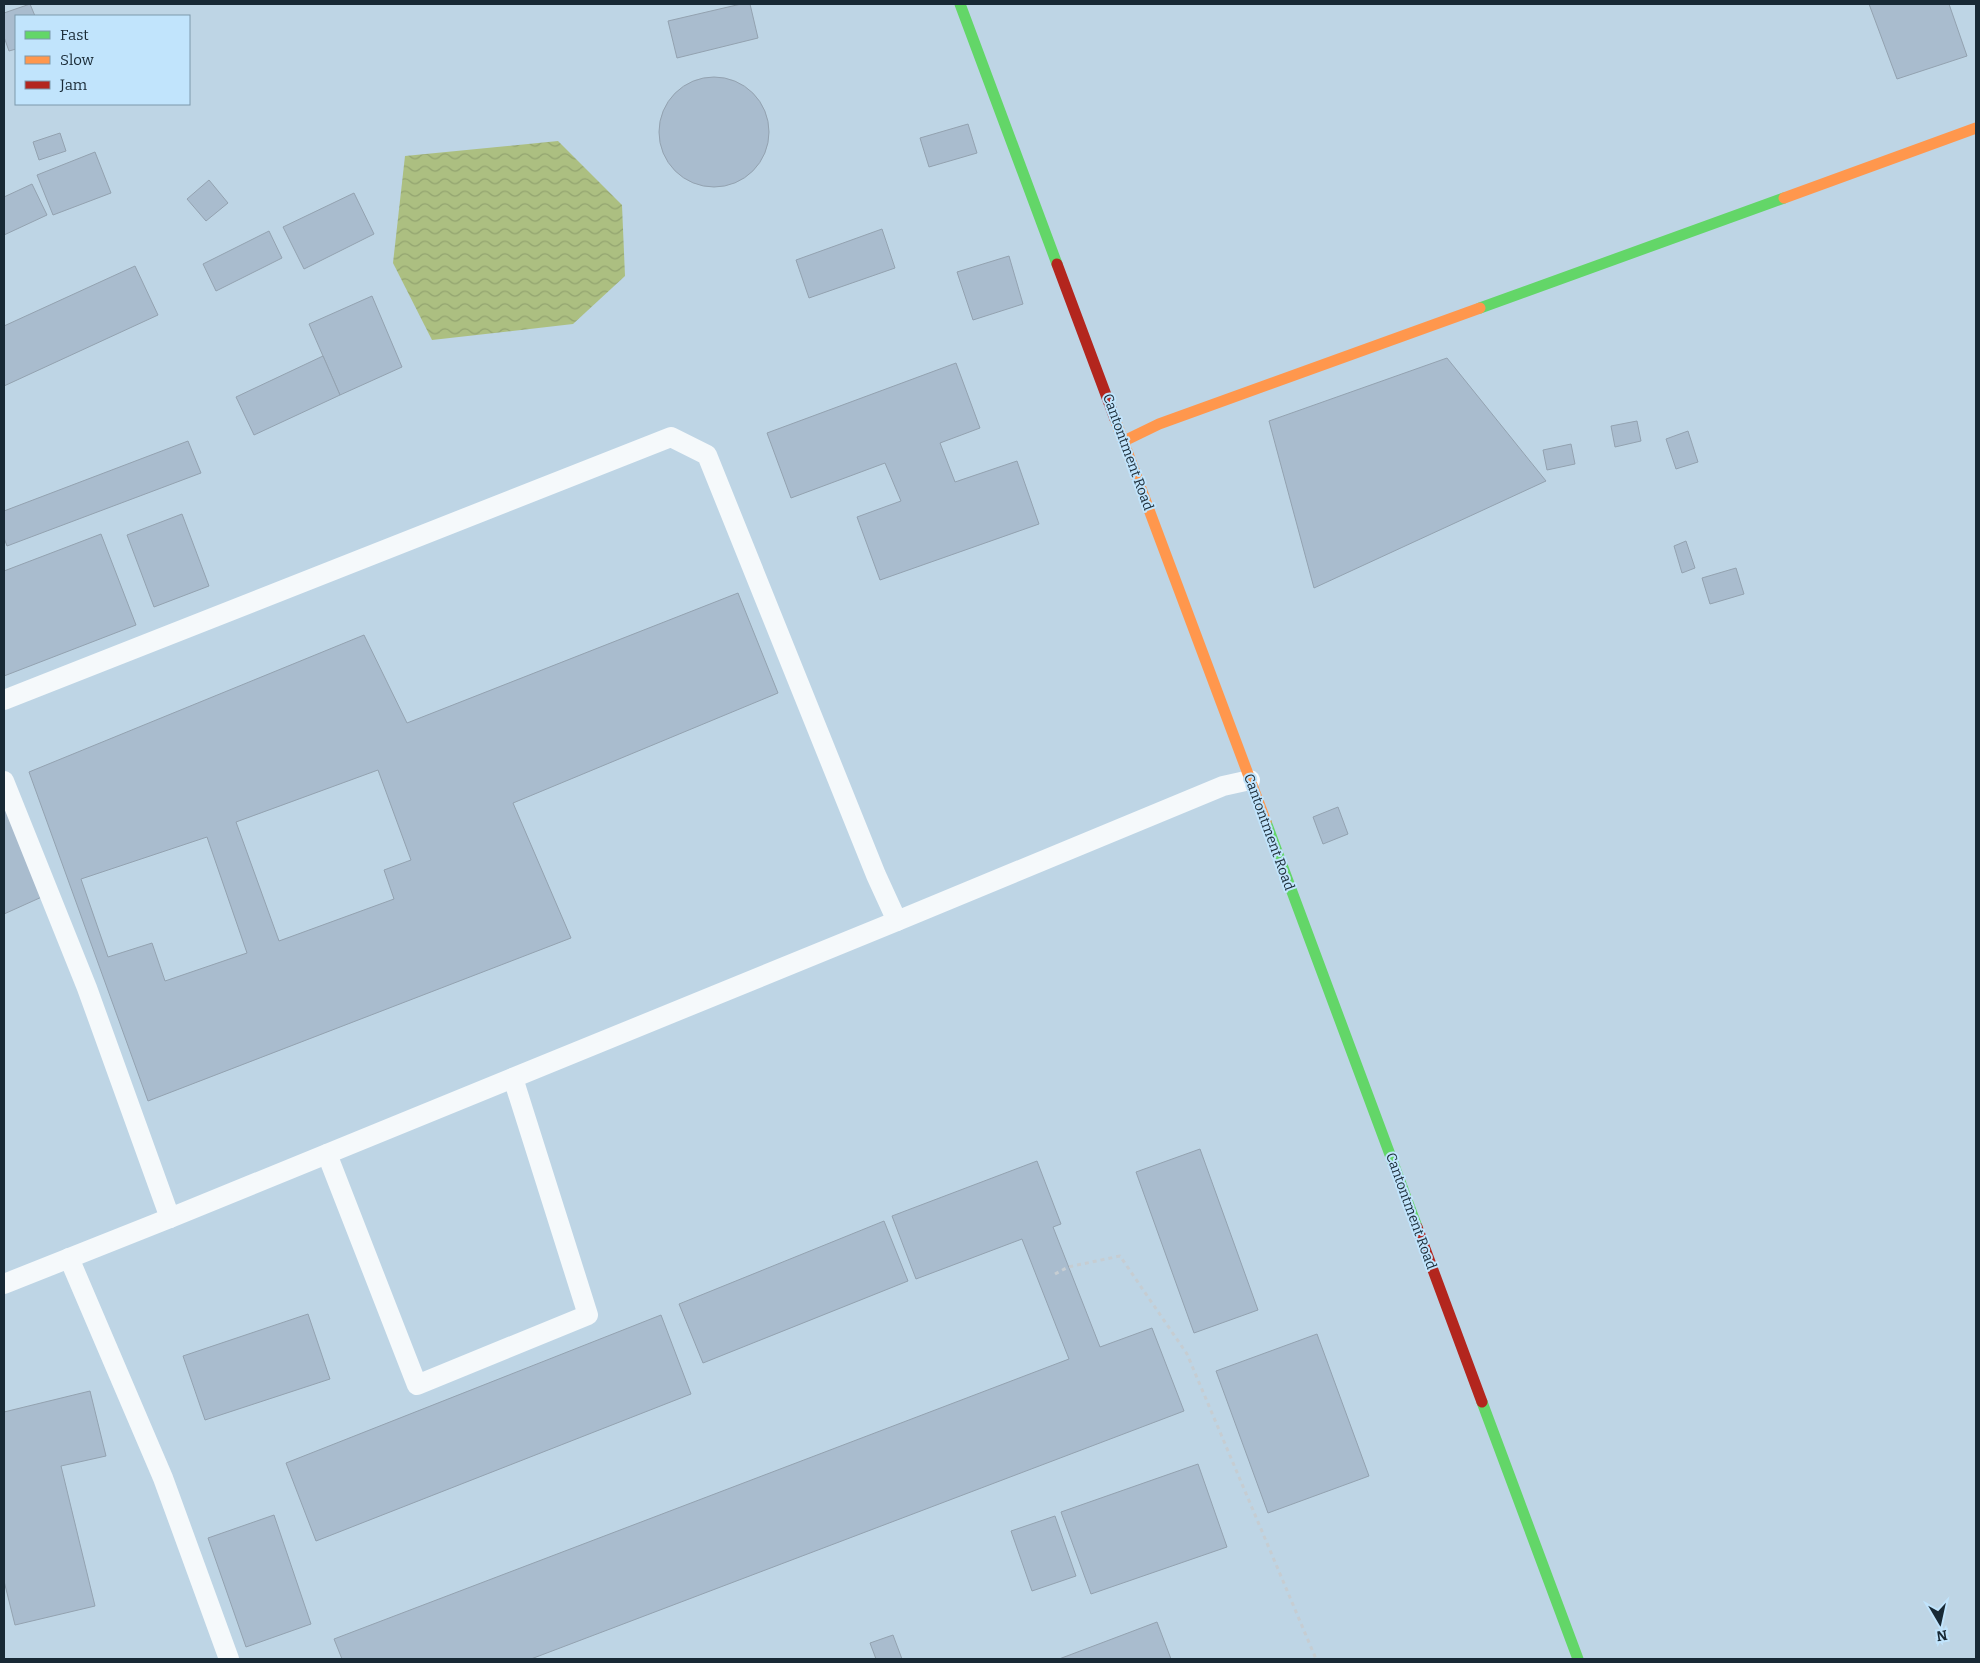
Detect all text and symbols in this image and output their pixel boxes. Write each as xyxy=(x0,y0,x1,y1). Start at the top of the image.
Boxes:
legend xyxy=(15,15,190,105)
text: Fast xyxy=(60,26,89,44)
text: Slow xyxy=(60,51,95,69)
text: Jam xyxy=(59,76,88,94)
street label: Cantontment Road xyxy=(1099,391,1157,513)
street label: Cantontment Road xyxy=(1240,771,1298,893)
street label: Cantontment Road xyxy=(1382,1150,1440,1272)
north arrow xyxy=(1915,1598,1965,1648)
text: N xyxy=(1935,1626,1949,1645)

